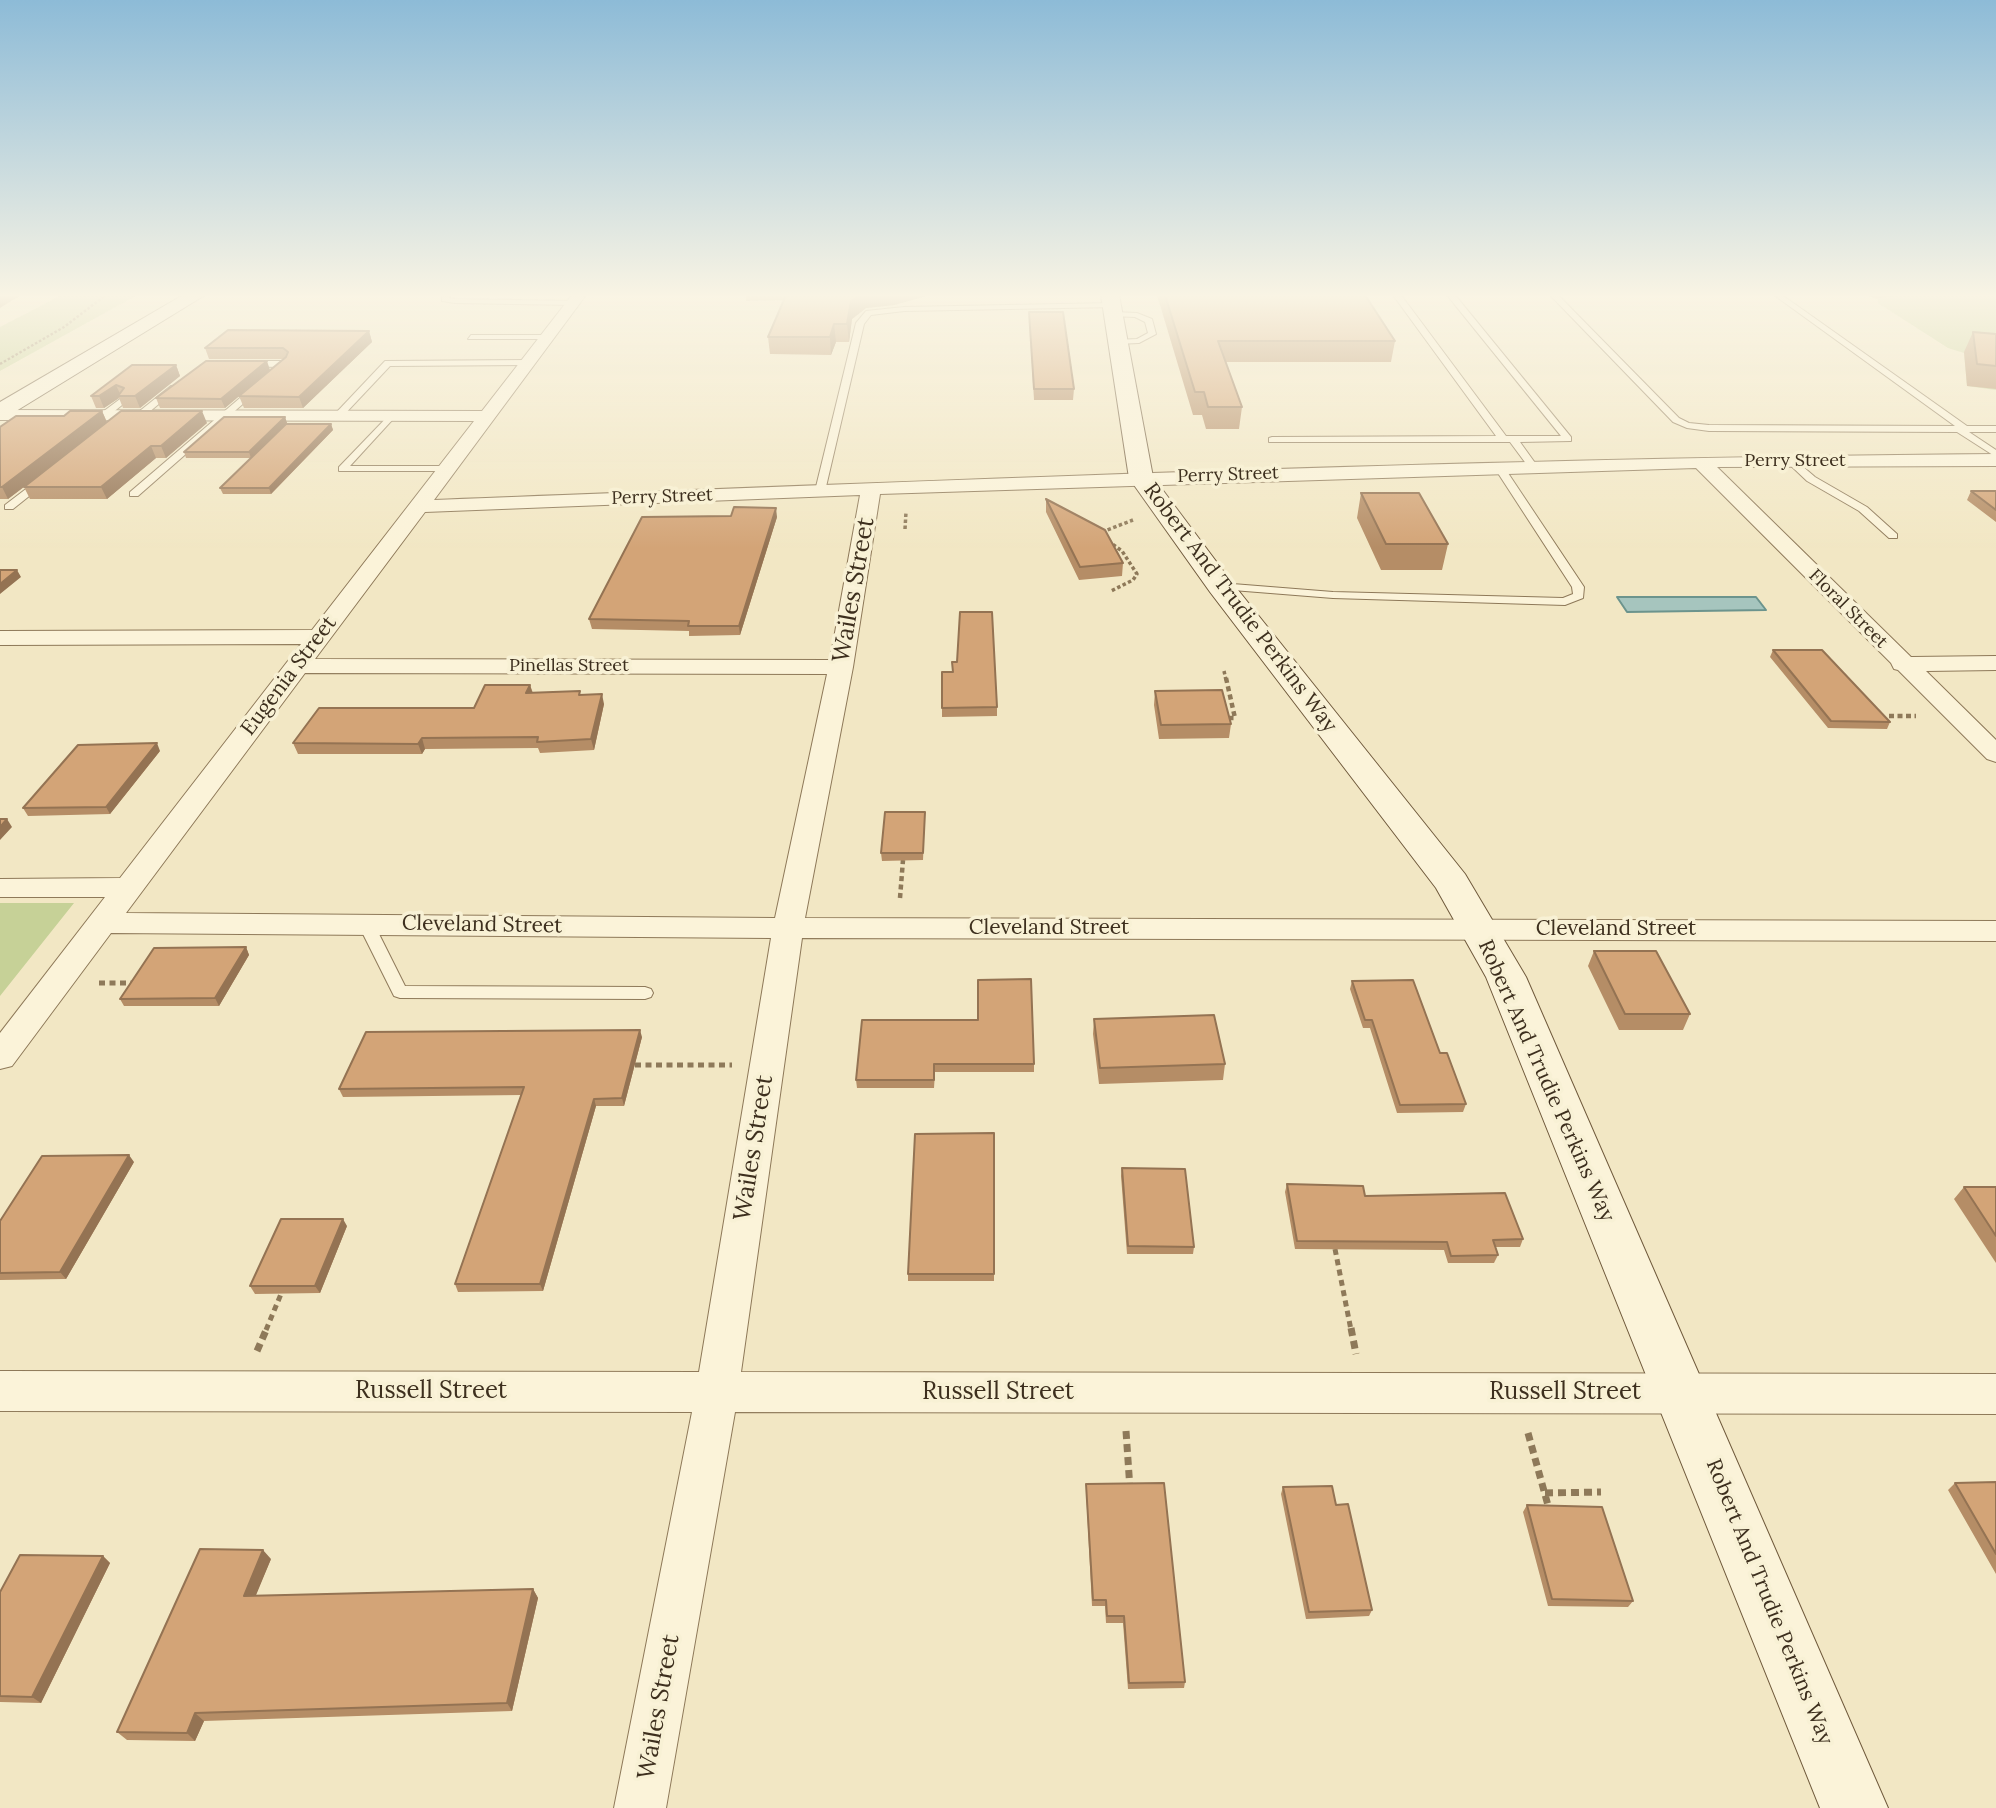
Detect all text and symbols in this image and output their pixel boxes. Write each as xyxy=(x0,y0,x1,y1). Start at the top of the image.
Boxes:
street label: Perry Street xyxy=(1744,450,1846,472)
street label: Perry Street xyxy=(1177,462,1279,488)
street label: Robert And Trudie Perkins Way xyxy=(1138,478,1342,738)
street label: Perry Street xyxy=(611,484,713,510)
street label: Wailes Street xyxy=(827,515,881,665)
street label: Floral Street xyxy=(1804,565,1892,653)
street label: Eugenia Street xyxy=(236,611,342,741)
street label: Pinellas Street xyxy=(509,655,629,677)
street label: Cleveland Street xyxy=(402,911,562,939)
street label: Cleveland Street xyxy=(969,915,1129,941)
street label: Cleveland Street xyxy=(1536,916,1696,942)
street label: Robert And Trudie Perkins Way xyxy=(1472,936,1620,1226)
street label: Wailes Street xyxy=(728,1073,780,1223)
street label: Russell Street xyxy=(355,1377,507,1405)
street label: Russell Street xyxy=(922,1378,1074,1406)
street label: Russell Street xyxy=(1489,1378,1641,1406)
street label: Robert And Trudie Perkins Way xyxy=(1700,1456,1838,1748)
street label: Wailes Street xyxy=(632,1632,686,1782)

